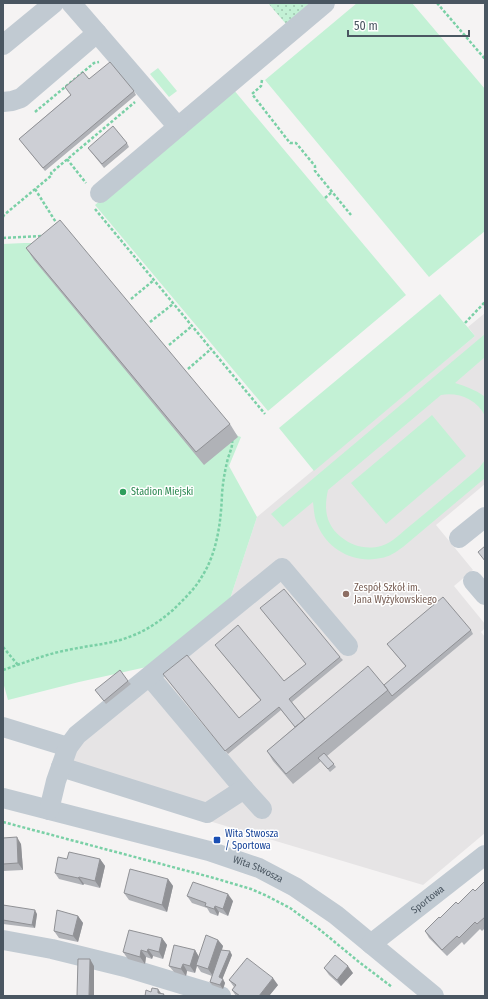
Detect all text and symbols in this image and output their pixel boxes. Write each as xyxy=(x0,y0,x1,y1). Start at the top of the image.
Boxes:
scale bar xyxy=(348,12,469,38)
text: 50 m xyxy=(354,19,378,33)
place label: Stadion Miejski xyxy=(131,486,193,498)
marker: Stadion Miejski xyxy=(118,487,128,497)
place label: Zespół Szkół im. Jana Wyżykowskiego xyxy=(354,582,437,606)
marker: Zespół Szkół im. Jana Wyżykowskiego xyxy=(341,589,351,599)
place label: Wita Stwosza / Sportowa xyxy=(225,828,279,852)
marker: Wita Stwosza / Sportowa xyxy=(212,835,222,845)
street label: Wita Stwosza xyxy=(231,854,285,886)
street label: Sportowa xyxy=(409,883,447,916)

